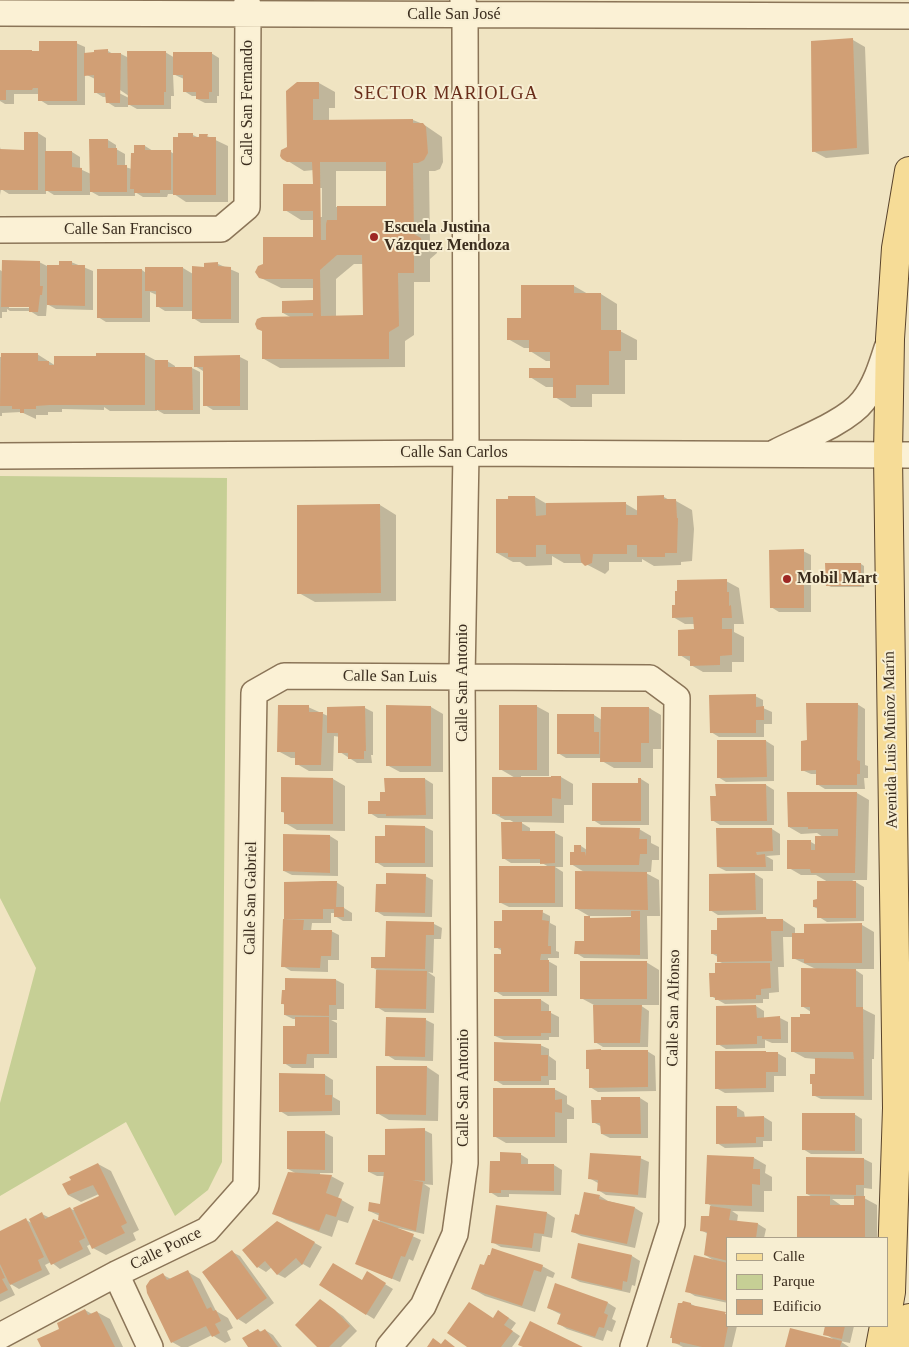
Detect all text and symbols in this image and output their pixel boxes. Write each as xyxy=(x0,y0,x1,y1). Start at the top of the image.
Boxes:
street label: Calle San José xyxy=(407,5,501,25)
street label: Calle San Fernando xyxy=(238,40,258,166)
district label: SECTOR MARIOLGA xyxy=(352,83,540,105)
place label: Escuela Justina Vázquez Mendoza xyxy=(384,218,510,256)
street label: Calle San Francisco xyxy=(64,220,192,240)
marker: Escuela Justina Vázquez Mendoza xyxy=(368,231,380,243)
street label: Calle San Carlos xyxy=(400,443,508,463)
place label: Mobil Mart xyxy=(797,569,877,589)
marker: Mobil Mart xyxy=(781,573,793,585)
street label: Calle San Antonio xyxy=(453,624,473,742)
street label: Avenida Luis Muñoz Marín xyxy=(880,651,902,829)
street label: Calle San Luis xyxy=(343,667,437,687)
street label: Calle San Gabriel xyxy=(240,841,262,955)
street label: Calle San Alfonso xyxy=(663,949,685,1067)
street label: Calle San Antonio xyxy=(454,1029,474,1147)
street label: Calle Ponce xyxy=(127,1224,205,1274)
legend xyxy=(726,1237,889,1327)
text: Calle xyxy=(773,1248,805,1264)
text: Parque xyxy=(773,1273,815,1289)
text: Edificio xyxy=(773,1298,821,1314)

